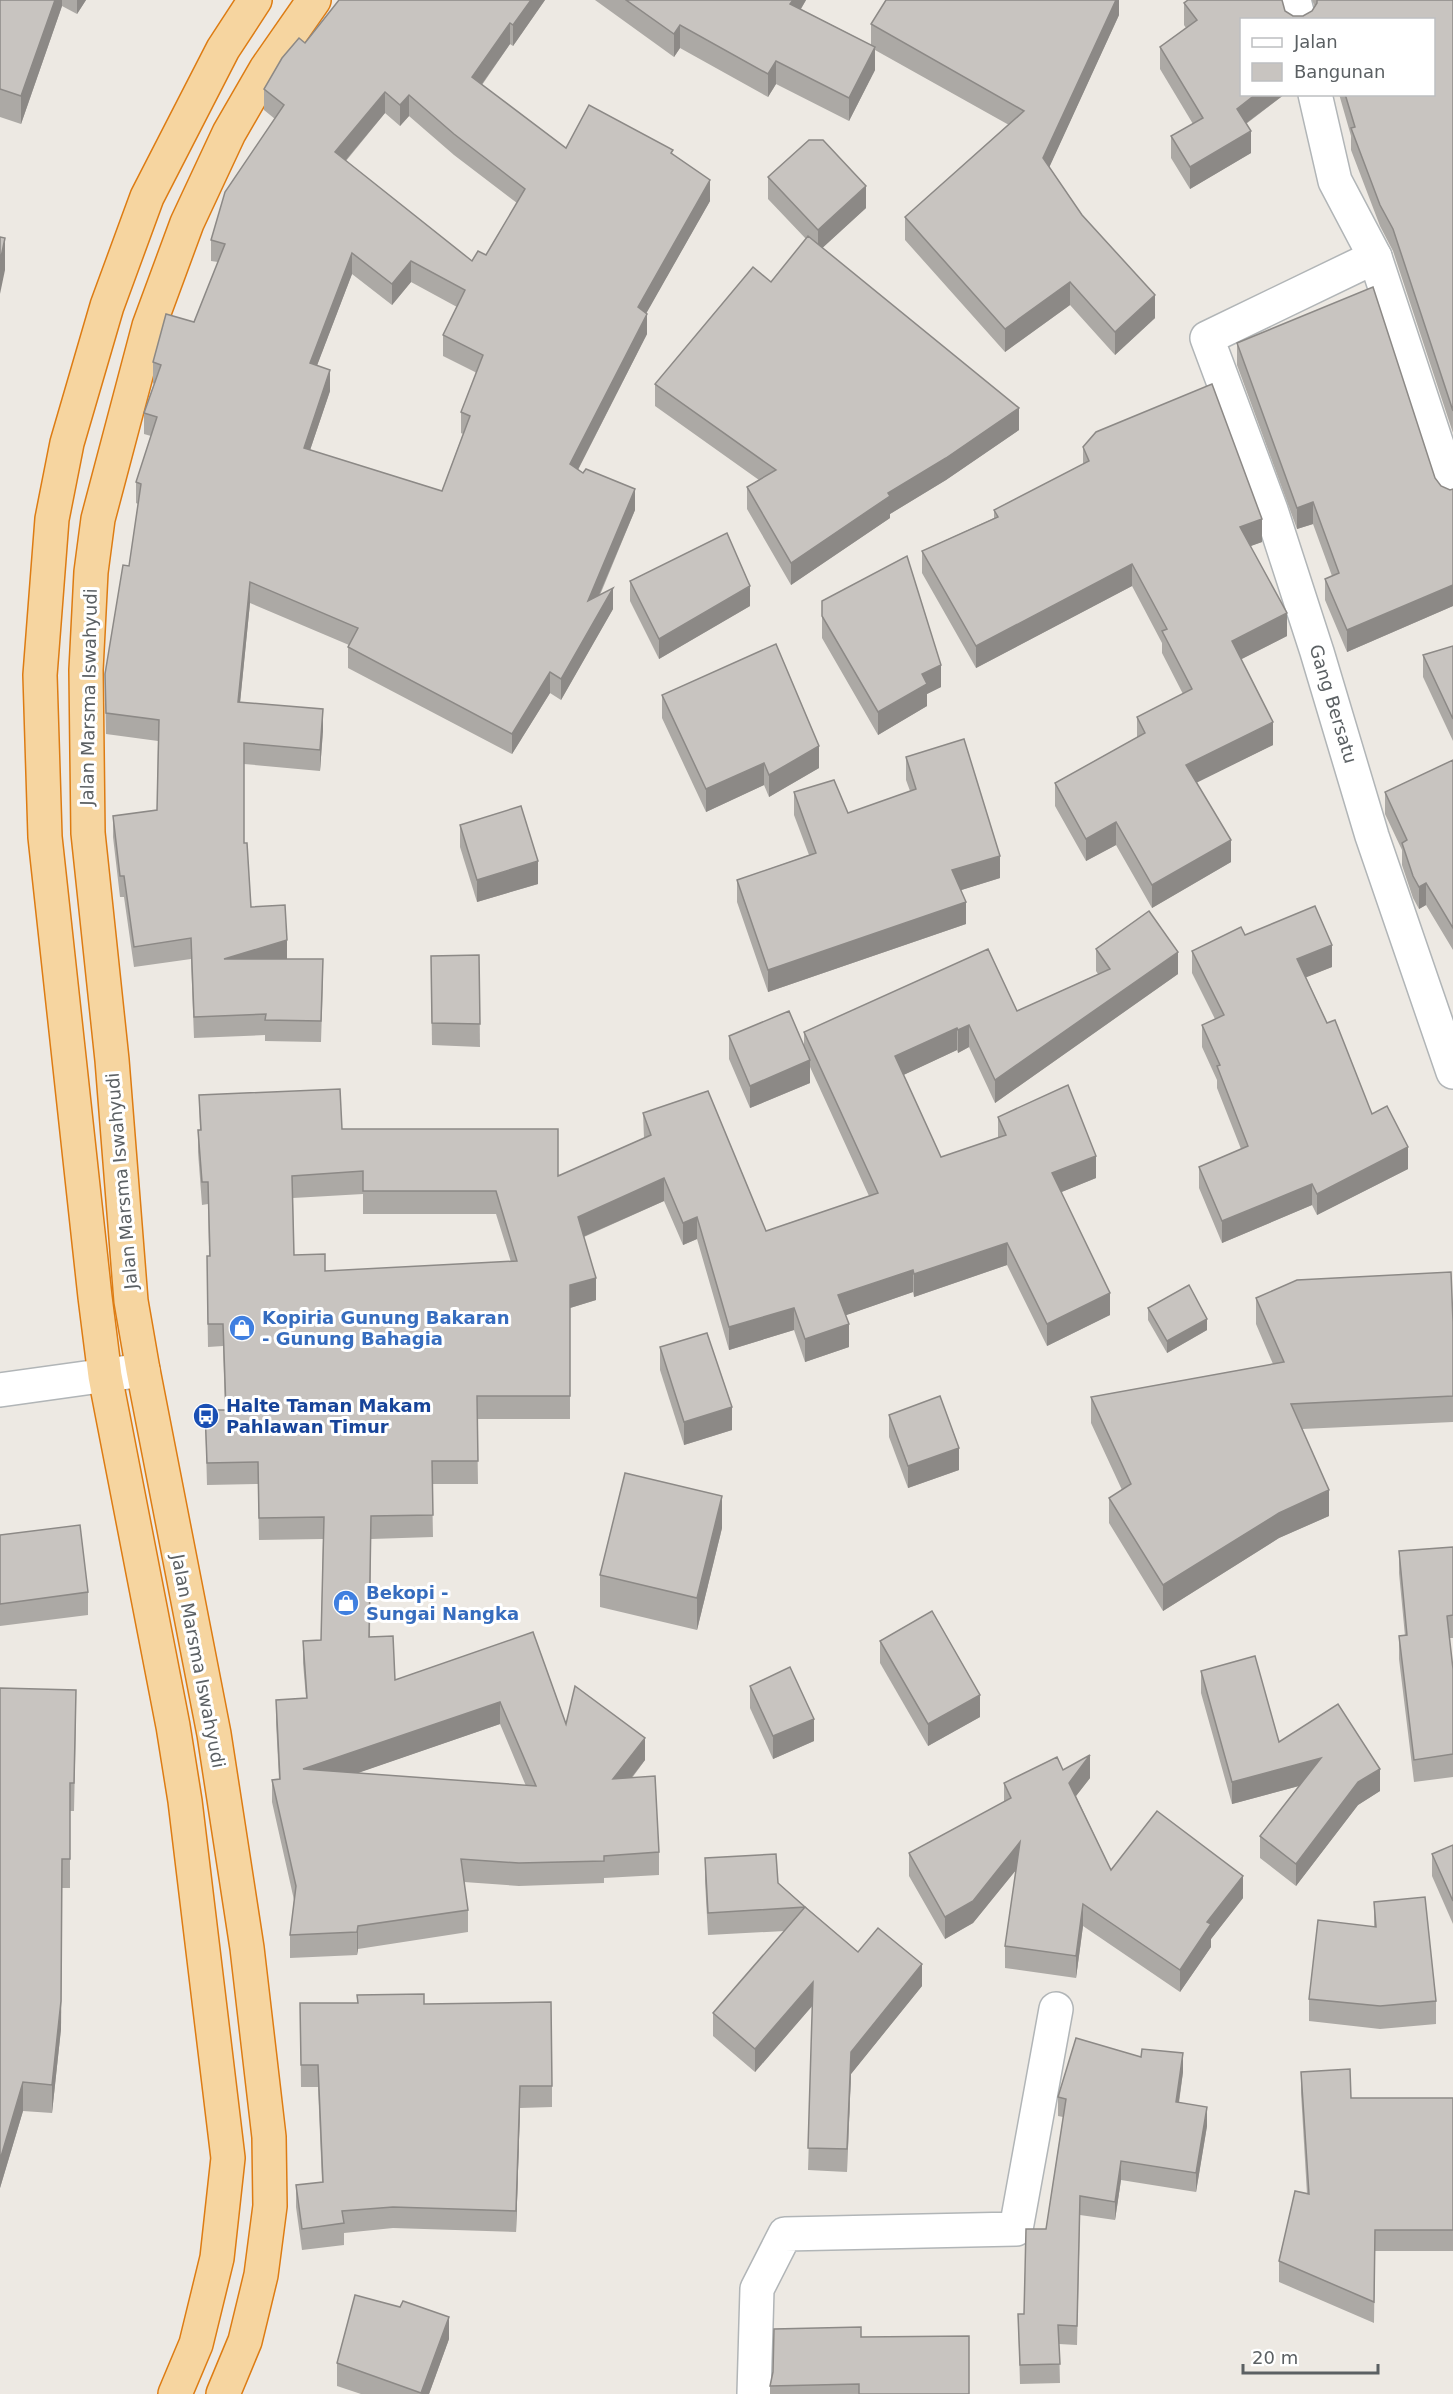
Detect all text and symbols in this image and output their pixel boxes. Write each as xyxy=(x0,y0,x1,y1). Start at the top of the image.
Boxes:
legend xyxy=(1240,18,1435,96)
text: Jalan xyxy=(1293,31,1338,52)
text: Bangunan xyxy=(1294,61,1385,82)
street label: Jalan Marsma Iswahyudi xyxy=(76,588,101,807)
street label: Gang Bersatu xyxy=(1305,642,1362,766)
street label: Jalan Marsma Iswahyudi xyxy=(102,1072,142,1291)
place label: Kopiria Gunung Bakaran - Gunung Bahagia xyxy=(262,1307,510,1349)
shop icon: Kopiria Gunung Bakaran - Gunung Bahagia xyxy=(227,1313,257,1343)
place label: Halte Taman Makam Pahlawan Timur xyxy=(226,1395,431,1437)
bus stop icon: Halte Taman Makam Pahlawan Timur xyxy=(191,1401,221,1431)
street label: Jalan Marsma Iswahyudi xyxy=(167,1551,230,1770)
place label: Bekopi - Sungai Nangka xyxy=(366,1582,519,1624)
shop icon: Bekopi - Sungai Nangka xyxy=(331,1588,361,1618)
scale bar xyxy=(1243,2337,1378,2375)
text: 20 m xyxy=(1252,2347,1298,2368)

